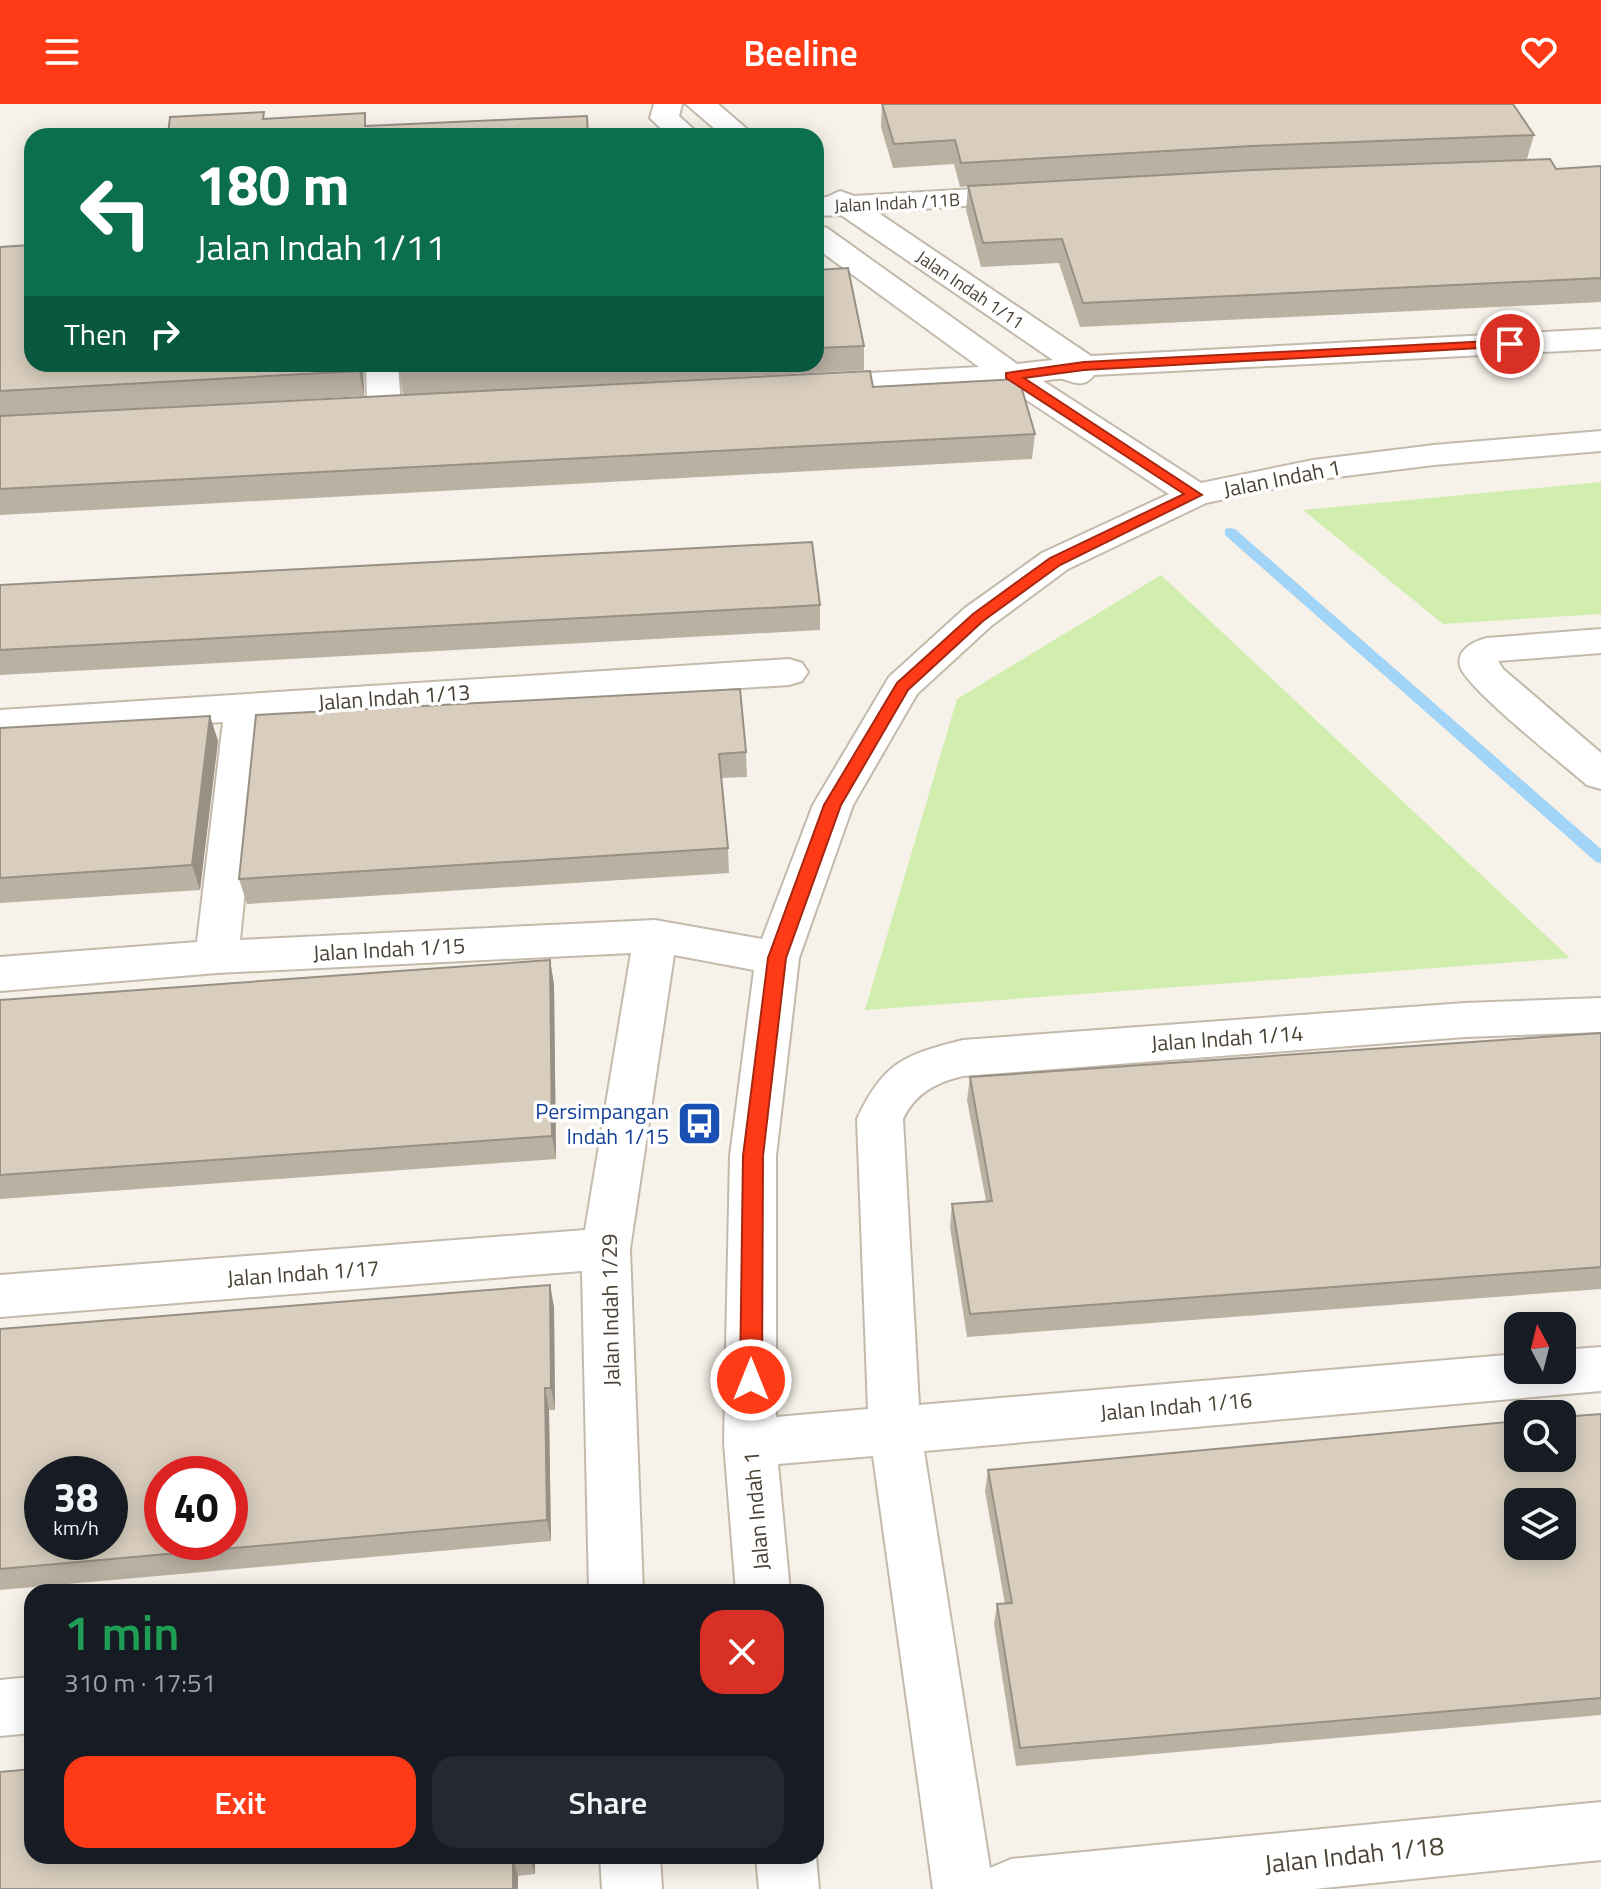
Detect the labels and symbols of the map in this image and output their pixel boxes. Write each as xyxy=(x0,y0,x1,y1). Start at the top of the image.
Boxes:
street label: Jalan Indah /11B xyxy=(833,186,961,219)
street label: Jalan Indah 1/11 xyxy=(911,243,1030,336)
pin xyxy=(1476,310,1544,378)
street label: Jalan Indah 1 xyxy=(1220,450,1344,506)
street label: Jalan Indah 1/13 xyxy=(317,675,471,719)
street label: Jalan Indah 1/15 xyxy=(312,928,466,970)
street label: Jalan Indah 1/14 xyxy=(1150,1016,1304,1060)
place label: Persimpangan Indah 1/15 xyxy=(535,1094,669,1153)
bus stop icon: Persimpangan Indah 1/15 xyxy=(676,1100,724,1148)
street label: Jalan Indah 1/29 xyxy=(592,1233,628,1387)
street label: Jalan Indah 1/17 xyxy=(226,1251,380,1295)
north arrow xyxy=(1504,1312,1576,1384)
position arrow xyxy=(709,1338,793,1422)
street label: Jalan Indah 1/16 xyxy=(1098,1382,1254,1430)
street label: Jalan Indah 1 xyxy=(734,1450,778,1572)
speed limit sign: 40 xyxy=(144,1456,248,1560)
street label: Jalan Indah 1/18 xyxy=(1262,1826,1446,1883)

